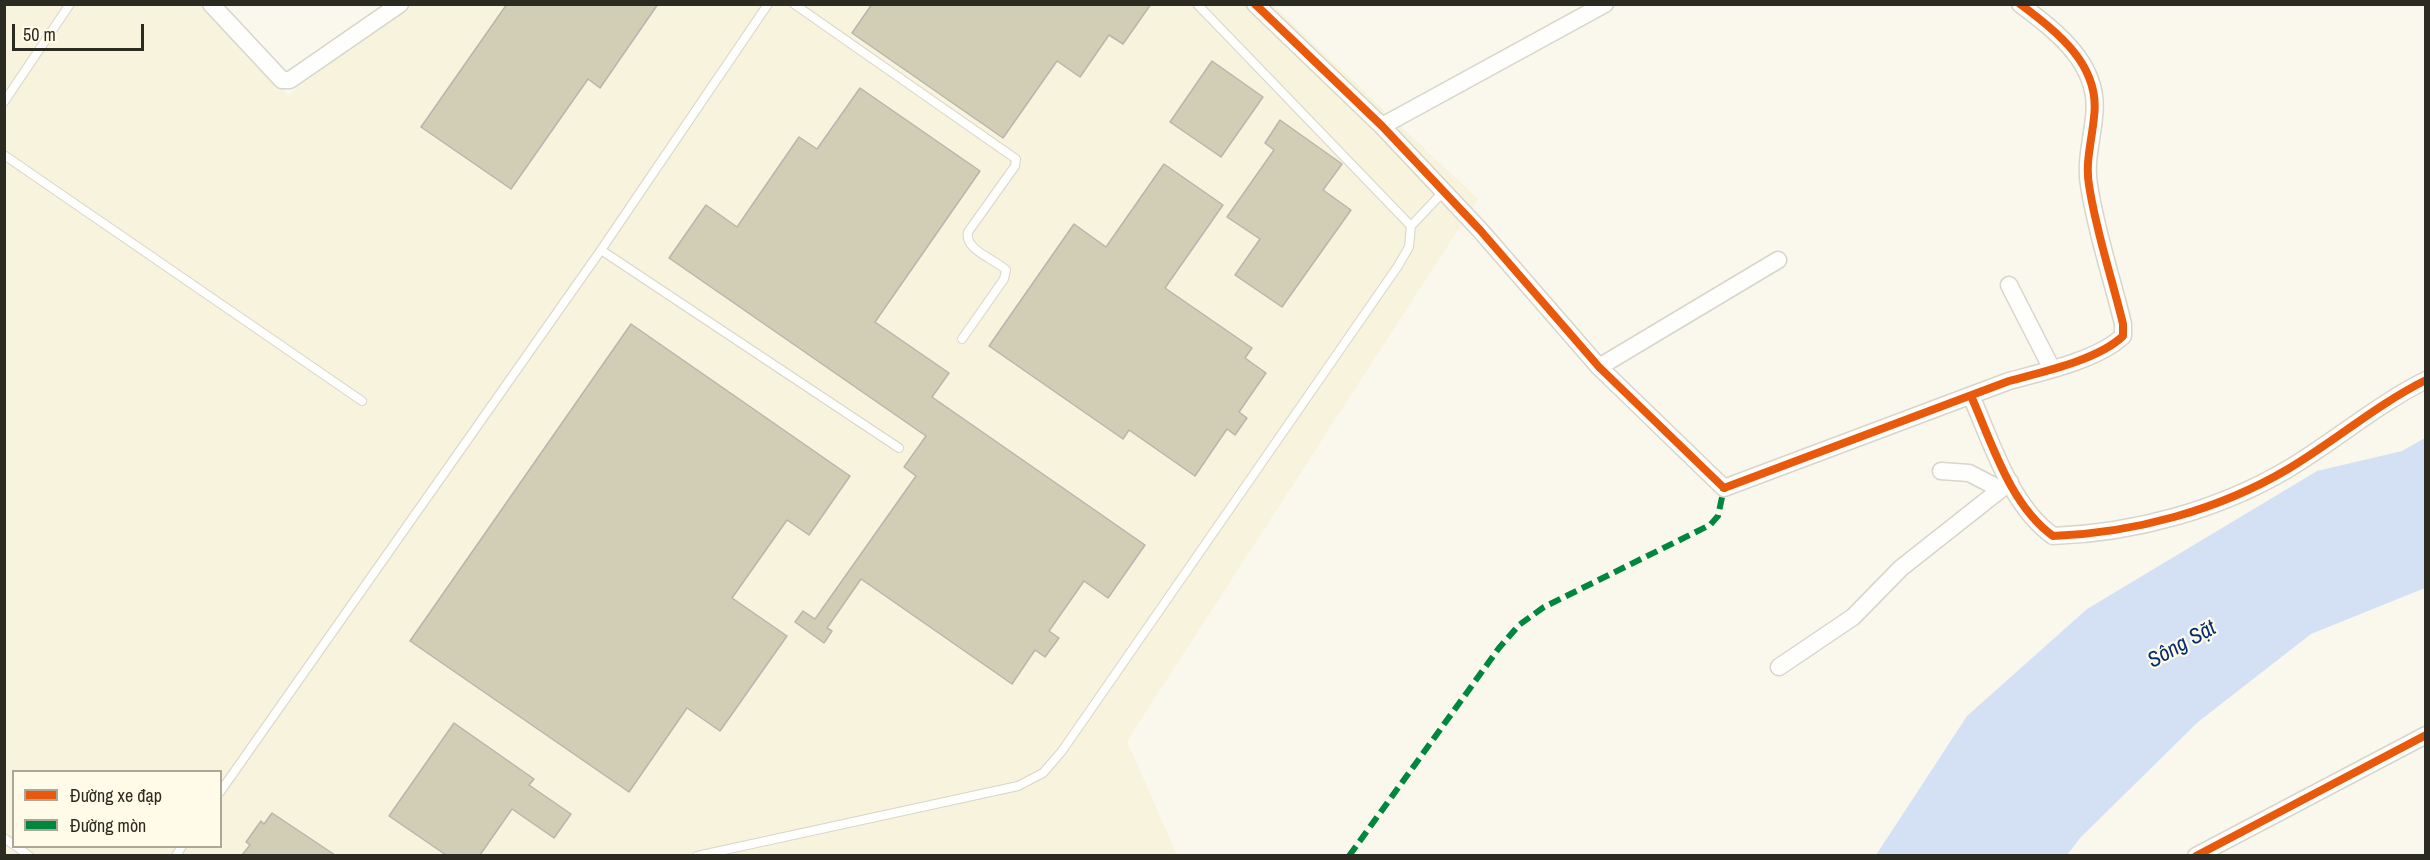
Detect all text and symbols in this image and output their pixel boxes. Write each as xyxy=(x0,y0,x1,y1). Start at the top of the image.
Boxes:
scale bar xyxy=(15,12,147,50)
text: 50 m xyxy=(23,22,56,47)
water label: Sông Sặt xyxy=(2143,615,2221,675)
legend xyxy=(12,770,222,848)
text: Đường xe đạp xyxy=(70,783,162,808)
text: Đường mòn xyxy=(70,813,146,838)

